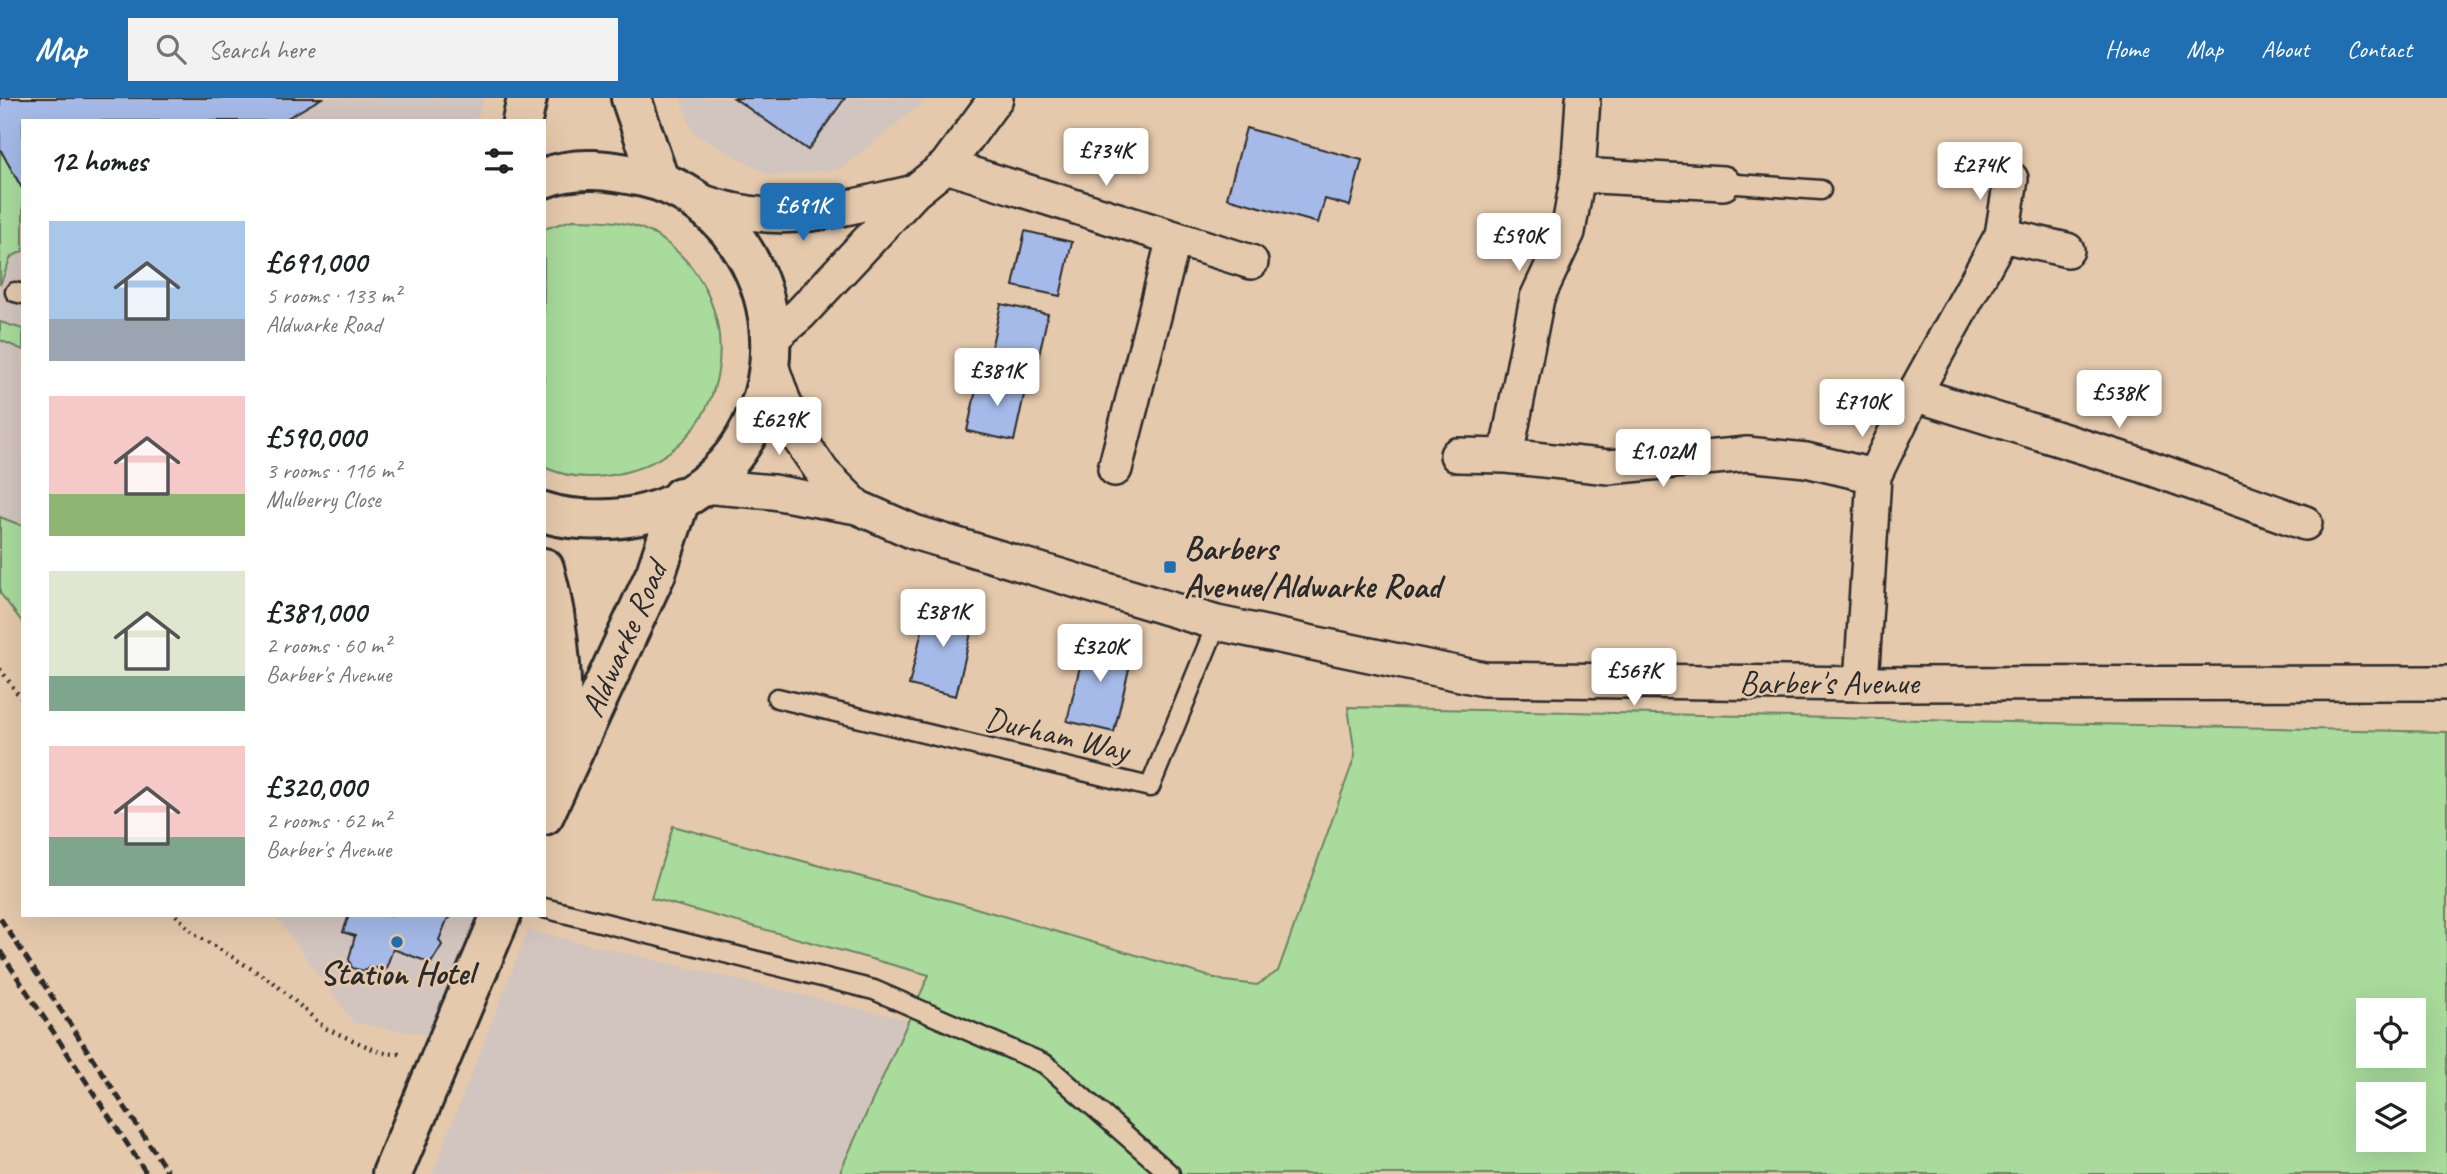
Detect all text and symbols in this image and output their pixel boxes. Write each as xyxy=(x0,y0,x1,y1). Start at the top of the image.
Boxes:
search box xyxy=(128,18,618,81)
text: Map xyxy=(35,28,86,70)
icon: search xyxy=(152,30,190,68)
text: Search here xyxy=(208,33,314,66)
text: Home xyxy=(2105,34,2148,64)
text: Map xyxy=(2186,34,2223,64)
text: About xyxy=(2261,34,2309,64)
text: Contact xyxy=(2347,34,2412,64)
pin: £734K xyxy=(1057,129,1155,188)
text: £734K xyxy=(1080,136,1133,165)
text: 12 homes xyxy=(49,142,147,180)
icon: filters xyxy=(480,142,518,180)
pin: £274K xyxy=(1931,142,2029,202)
text: £274K xyxy=(1954,150,2007,179)
pin: £691K xyxy=(754,184,852,243)
text: £691K xyxy=(776,191,830,220)
pin: £590K xyxy=(1470,214,1568,273)
text: £590K xyxy=(1493,221,1545,250)
text: £691,000 xyxy=(266,243,367,281)
icon: home xyxy=(105,249,189,333)
text: 5 rooms · 133 m² xyxy=(266,281,401,310)
text: Aldwarke Road xyxy=(266,310,381,339)
pin: £381K xyxy=(948,348,1046,408)
text: £381K xyxy=(970,356,1024,385)
pin: £538K xyxy=(2070,370,2168,430)
text: £538K xyxy=(2093,378,2145,407)
pin: £710K xyxy=(1813,380,1911,439)
text: £710K xyxy=(1836,387,1889,416)
pin: £629K xyxy=(730,398,828,457)
text: £629K xyxy=(752,405,806,434)
text: £590,000 xyxy=(266,418,366,456)
icon: home xyxy=(105,424,189,508)
pin: £1.02M xyxy=(1606,430,1720,489)
text: £1.02M xyxy=(1632,437,1694,466)
text: 3 rooms · 116 m² xyxy=(266,456,401,485)
text: Mulberry Close xyxy=(266,485,381,514)
place label: Barbers Avenue/Aldwarke Road xyxy=(1184,527,1446,607)
street label: Aldwarke Road xyxy=(571,550,679,723)
marker: Barbers Avenue/Aldwarke Road xyxy=(1162,559,1178,575)
pin: £381K xyxy=(894,589,992,649)
text: £381,000 xyxy=(266,593,366,631)
text: £381K xyxy=(916,597,970,626)
icon: home xyxy=(105,599,189,683)
pin: £320K xyxy=(1051,624,1149,684)
text: 2 rooms · 60 m² xyxy=(266,631,390,660)
text: £320K xyxy=(1073,632,1127,661)
pin: £567K xyxy=(1585,648,1683,708)
text: £567K xyxy=(1607,656,1661,685)
text: Barber's Avenue xyxy=(266,660,391,689)
street label: Barber's Avenue xyxy=(1739,662,1921,704)
street label: Durham Way xyxy=(981,697,1136,772)
text: £320,000 xyxy=(266,768,366,806)
icon: home xyxy=(105,774,189,858)
text: 2 rooms · 62 m² xyxy=(266,806,390,835)
text: Barber's Avenue xyxy=(266,835,391,864)
marker: Station Hotel xyxy=(389,934,405,950)
place label: Station Hotel xyxy=(320,952,480,994)
map controls xyxy=(2356,998,2426,1152)
button: locate xyxy=(2356,998,2426,1068)
button: layers xyxy=(2356,1082,2426,1152)

